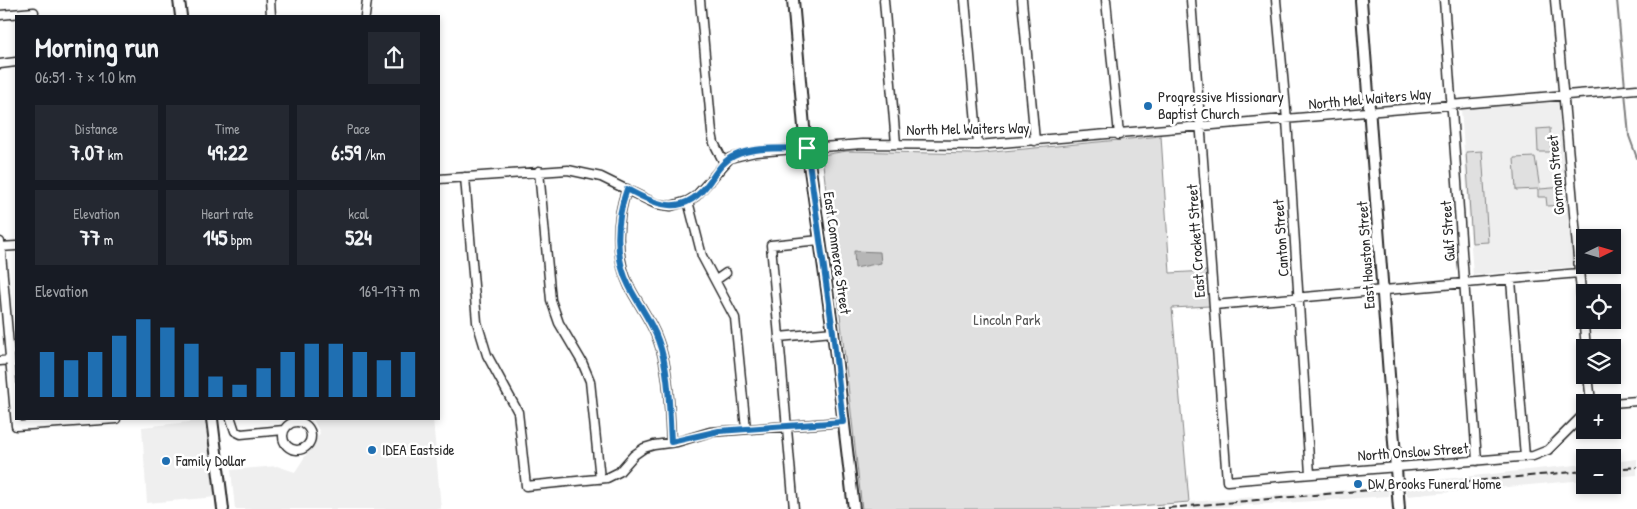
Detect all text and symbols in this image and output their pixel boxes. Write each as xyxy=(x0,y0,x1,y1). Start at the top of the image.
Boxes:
text: Morning run xyxy=(35,28,159,66)
button: share xyxy=(368,32,420,84)
text: 06:51 · 7 × 1.0 km xyxy=(35,66,136,88)
street label: North Mel Waiters Way xyxy=(1308,83,1432,114)
place label: Progressive Missionary Baptist Church xyxy=(1158,86,1284,124)
marker: Progressive Missionary Baptist Church xyxy=(1142,100,1154,112)
street label: North Mel Waiters Way xyxy=(906,117,1030,140)
text: Distance xyxy=(75,119,118,138)
text: Time xyxy=(215,119,240,138)
text: Pace xyxy=(347,119,370,138)
pin xyxy=(786,127,828,169)
street label: Gorman Street xyxy=(1541,133,1569,216)
icon: arrive xyxy=(793,134,821,162)
text: 7.07 xyxy=(70,138,105,167)
text: 49:22 xyxy=(207,138,248,167)
text: 6:59 xyxy=(331,138,361,167)
text: km xyxy=(105,145,123,164)
text: /km xyxy=(361,145,386,164)
street label: East Crockett Street xyxy=(1181,183,1210,298)
street label: East Commerce Street xyxy=(819,190,857,316)
street label: Canton Street xyxy=(1267,198,1294,277)
street label: Gulf Street xyxy=(1435,199,1460,262)
street label: East Houston Street xyxy=(1351,200,1380,310)
text: Elevation xyxy=(73,204,120,223)
text: Heart rate xyxy=(201,204,254,223)
text: kcal xyxy=(348,204,369,223)
text: 77 xyxy=(80,223,101,252)
text: 145 xyxy=(203,223,227,252)
text: 524 xyxy=(345,223,372,252)
north arrow xyxy=(1576,229,1621,274)
map controls xyxy=(1576,229,1621,494)
text: m xyxy=(101,230,113,249)
text: bpm xyxy=(227,230,252,249)
text: Elevation xyxy=(35,280,88,302)
text: 169–177 m xyxy=(359,280,420,302)
button: locate xyxy=(1576,284,1621,329)
park label: Lincoln Park xyxy=(974,309,1040,330)
button: layers xyxy=(1576,339,1621,384)
button: + xyxy=(1576,394,1621,439)
street label: North Onslow Street xyxy=(1357,437,1470,466)
place label: IDEA Eastside xyxy=(382,439,454,460)
marker: IDEA Eastside xyxy=(366,444,378,456)
button: − xyxy=(1576,449,1621,494)
place label: Family Dollar xyxy=(175,450,246,471)
marker: Family Dollar xyxy=(160,455,172,467)
place label: DW Brooks Funeral Home xyxy=(1368,473,1501,494)
marker: DW Brooks Funeral Home xyxy=(1352,478,1364,490)

